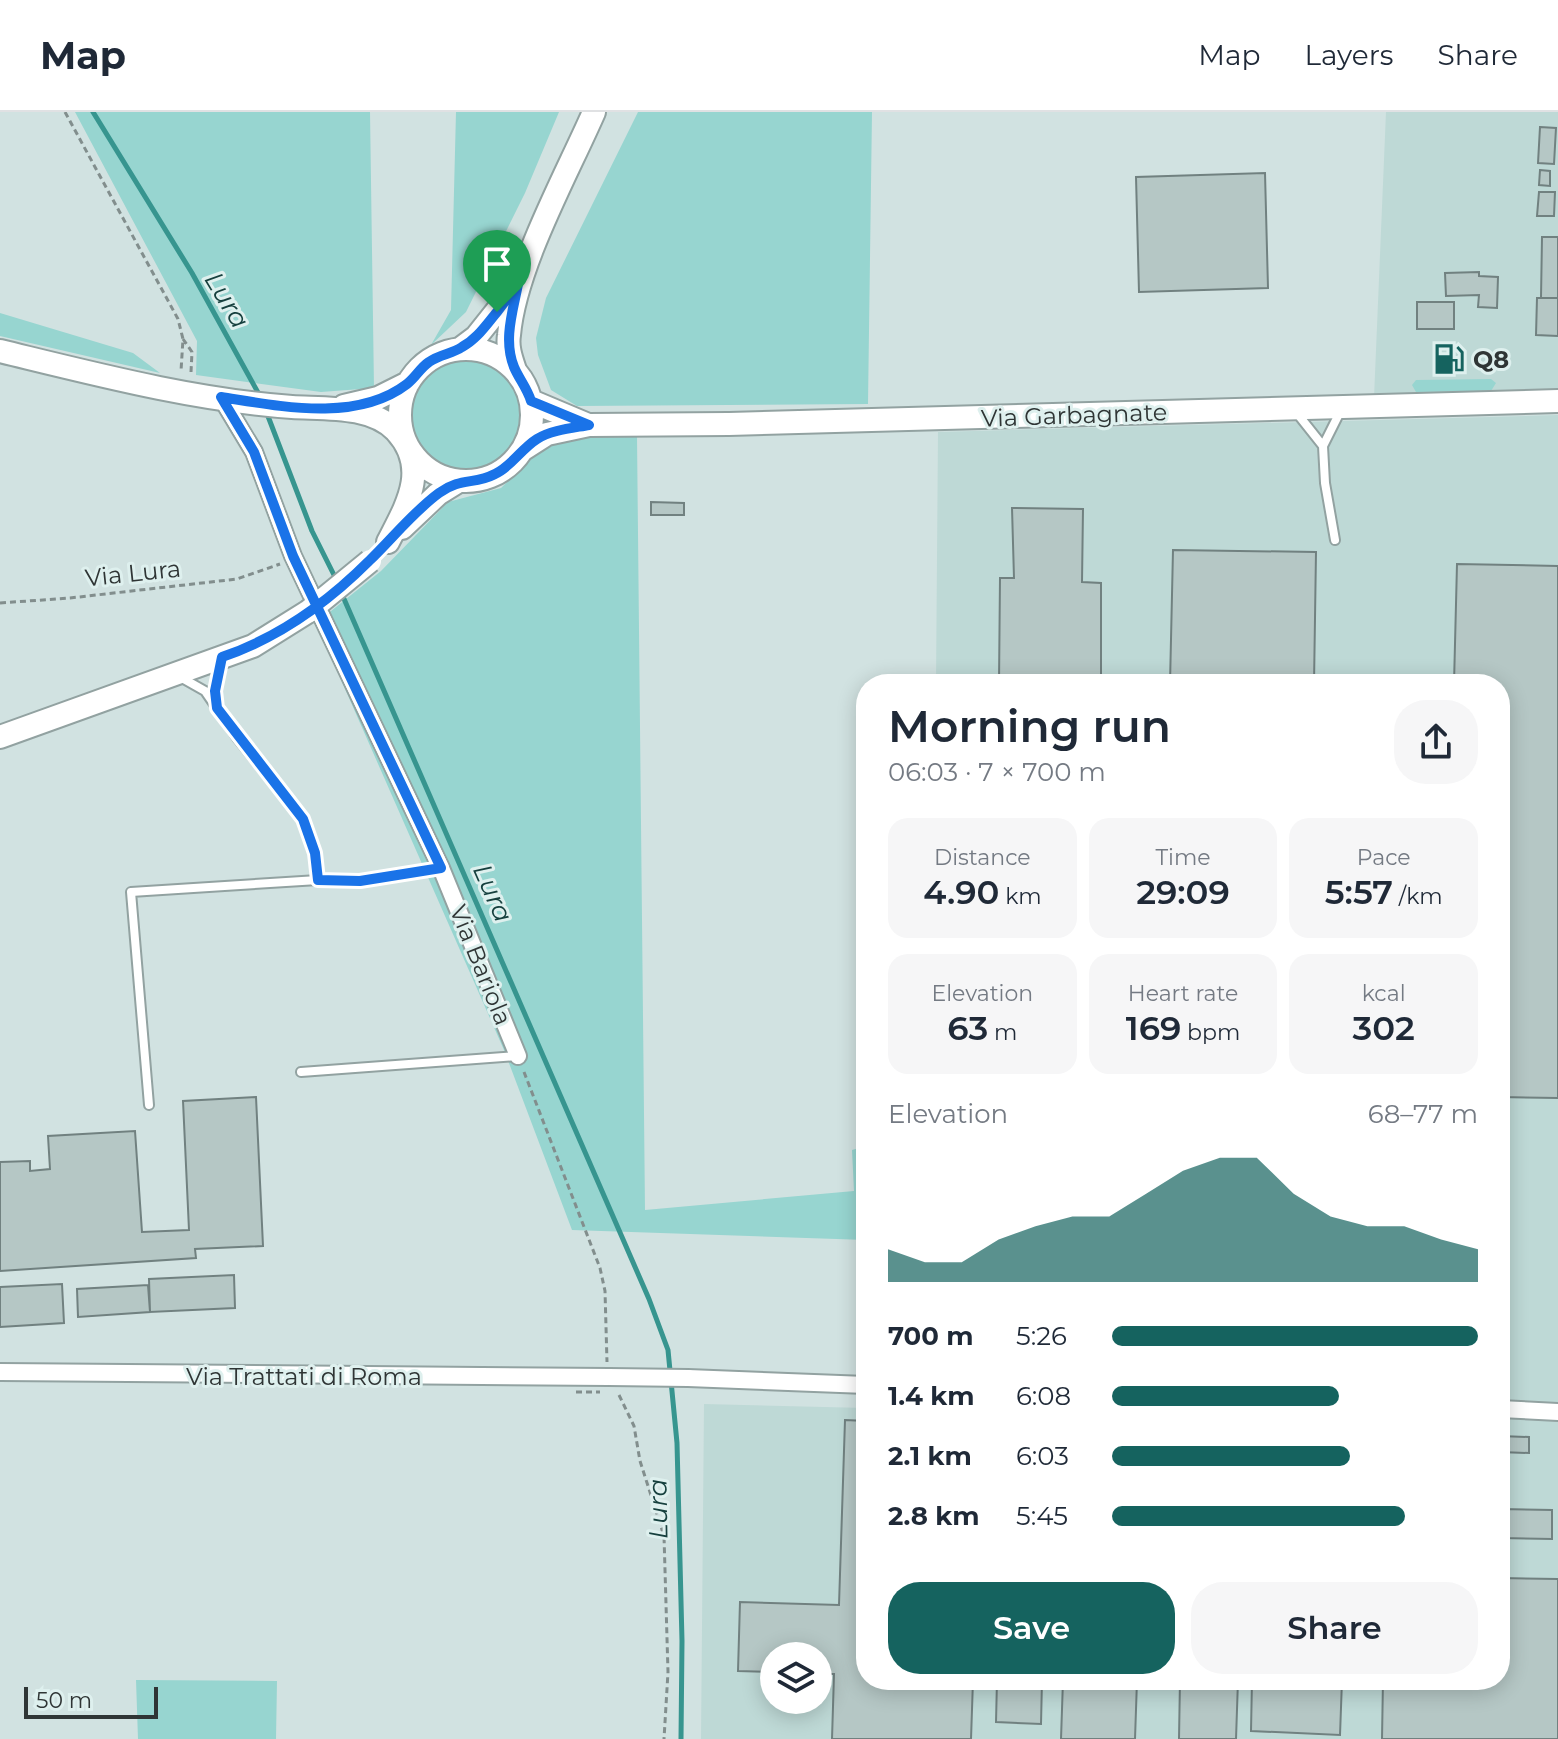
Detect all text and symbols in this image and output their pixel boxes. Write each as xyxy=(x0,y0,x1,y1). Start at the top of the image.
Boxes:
text: Map xyxy=(40,32,126,79)
text: Map xyxy=(1198,38,1261,72)
text: Layers xyxy=(1305,38,1394,72)
text: Share xyxy=(1438,38,1518,72)
pin xyxy=(463,230,531,312)
icon: arrive xyxy=(475,242,519,286)
water label: Lura xyxy=(198,266,256,334)
fuel station icon: Q8 xyxy=(1432,342,1466,376)
place label: Q8 xyxy=(1473,345,1509,374)
street label: Via Garbagnate xyxy=(980,397,1168,433)
street label: Via Lura xyxy=(84,554,182,592)
text: Morning run xyxy=(888,699,1171,753)
button: share xyxy=(1394,700,1478,784)
text: 06:03 · 7 × 700 m xyxy=(888,756,1106,788)
text: Distance xyxy=(934,844,1031,871)
text: Time xyxy=(1155,844,1211,871)
text: Pace xyxy=(1357,844,1411,871)
water label: Lura xyxy=(466,859,520,927)
text: 4.90 xyxy=(923,871,999,913)
text: 29:09 xyxy=(1136,871,1230,913)
text: 5:57 xyxy=(1325,871,1393,913)
text: km xyxy=(999,883,1042,910)
text: /km xyxy=(1393,883,1443,910)
street label: Via Bariola xyxy=(444,901,518,1029)
text: Elevation xyxy=(931,980,1033,1007)
text: Heart rate xyxy=(1128,980,1238,1007)
text: kcal xyxy=(1362,980,1406,1007)
text: 63 xyxy=(947,1007,988,1049)
text: 169 xyxy=(1126,1007,1181,1049)
text: 302 xyxy=(1352,1007,1415,1049)
text: m xyxy=(988,1019,1017,1046)
text: bpm xyxy=(1181,1019,1240,1046)
text: Elevation xyxy=(888,1098,1008,1130)
text: 68–77 m xyxy=(1368,1098,1478,1130)
text: 700 m xyxy=(888,1320,974,1352)
text: 5:26 xyxy=(1016,1320,1067,1352)
street label: Via Trattati di Roma xyxy=(186,1362,422,1391)
text: 1.4 km xyxy=(888,1380,974,1412)
text: 6:08 xyxy=(1016,1380,1071,1412)
text: 2.1 km xyxy=(888,1440,972,1472)
text: 6:03 xyxy=(1016,1440,1069,1472)
water label: Lura xyxy=(641,1479,675,1539)
text: 2.8 km xyxy=(888,1500,979,1532)
text: 5:45 xyxy=(1016,1500,1068,1532)
button: Save xyxy=(888,1582,1175,1674)
button: Share xyxy=(1191,1582,1478,1674)
map controls xyxy=(760,1642,832,1714)
button: layers xyxy=(760,1642,832,1714)
scale bar xyxy=(24,1683,158,1719)
text: 50 m xyxy=(36,1687,92,1714)

